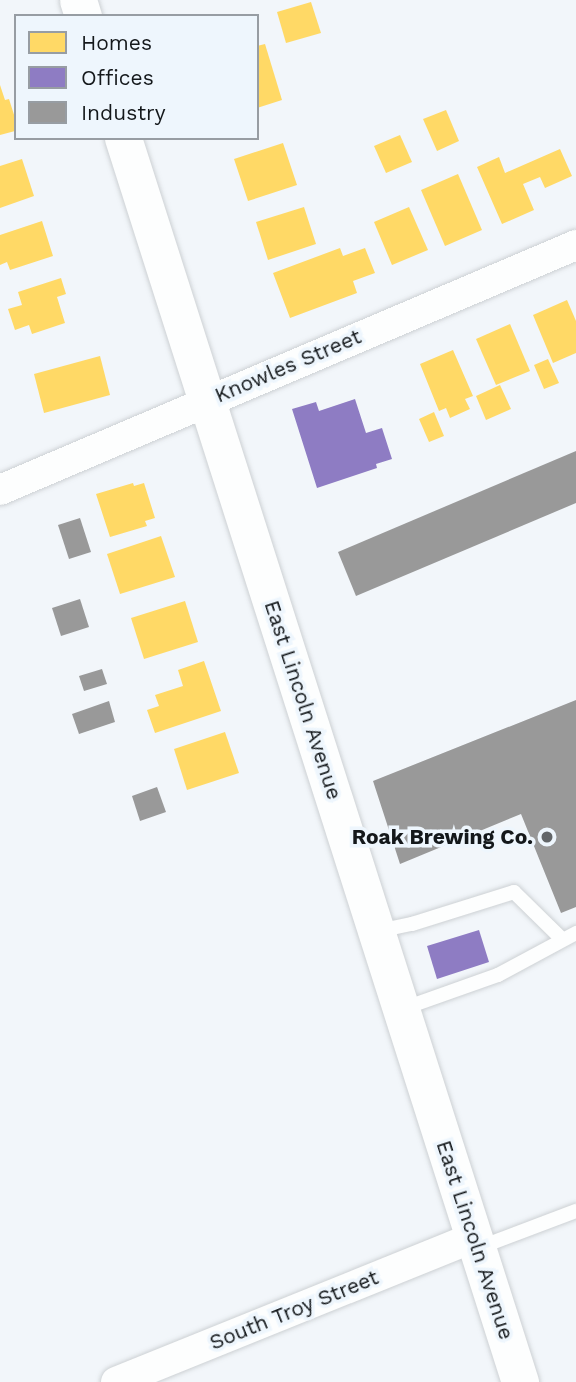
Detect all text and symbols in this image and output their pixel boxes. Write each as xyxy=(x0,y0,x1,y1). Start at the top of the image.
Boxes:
legend xyxy=(14,14,259,140)
text: Homes xyxy=(81,30,152,55)
text: Offices xyxy=(81,65,154,90)
text: Industry xyxy=(81,100,166,125)
street label: Knowles Street xyxy=(211,324,365,408)
street label: East Lincoln Avenue xyxy=(259,597,347,803)
place label: Roak Brewing Co. xyxy=(351,824,533,850)
marker: Roak Brewing Co. xyxy=(539,829,555,845)
street label: East Lincoln Avenue xyxy=(431,1137,519,1343)
street label: South Troy Street xyxy=(205,1264,383,1356)

